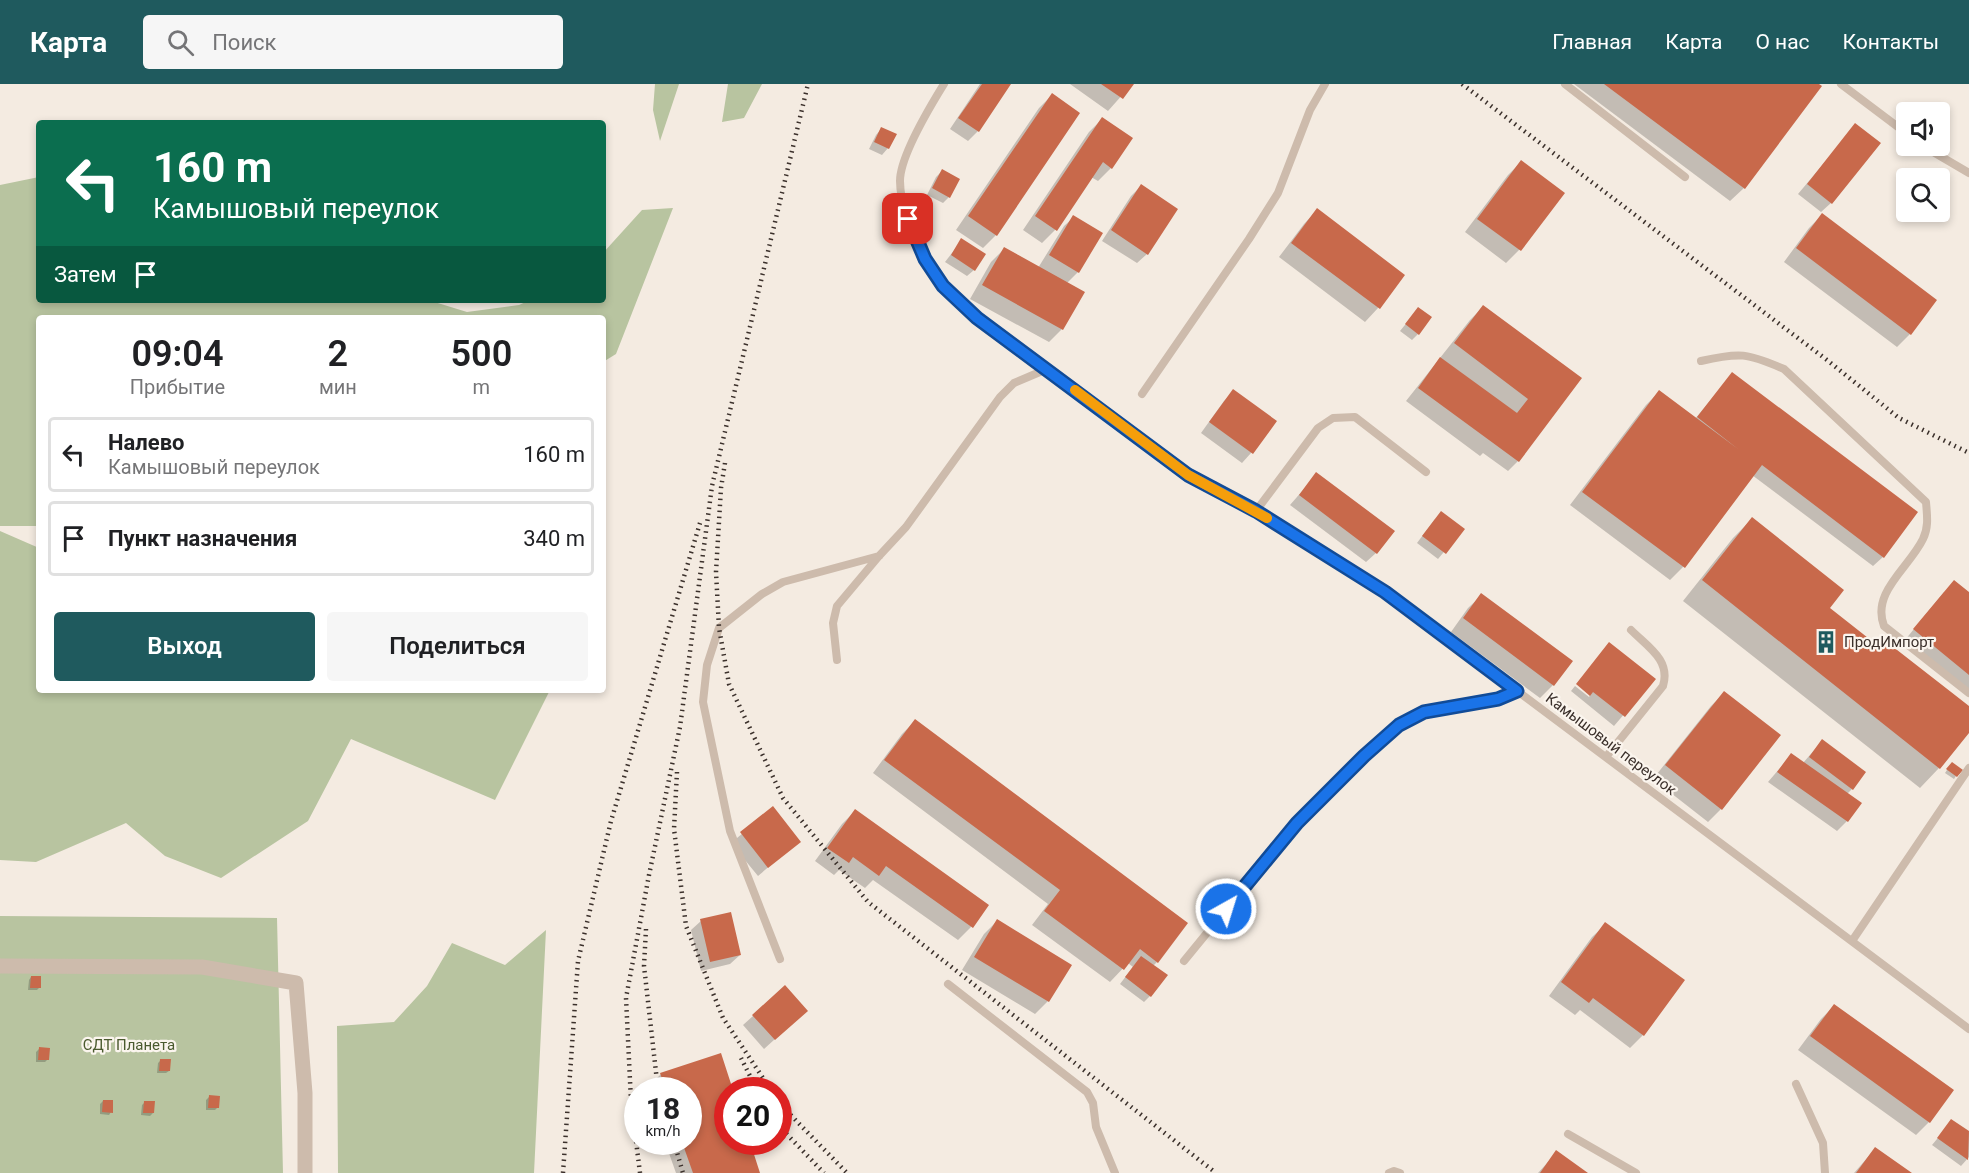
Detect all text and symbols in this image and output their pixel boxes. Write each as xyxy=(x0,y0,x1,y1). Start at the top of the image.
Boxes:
search box xyxy=(143,15,563,69)
text: Карта xyxy=(30,26,107,59)
icon: search xyxy=(164,26,197,59)
text: Поиск xyxy=(212,30,277,55)
text: Главная xyxy=(1552,30,1632,54)
text: Карта xyxy=(1665,30,1722,54)
text: О нас xyxy=(1755,30,1810,54)
text: Контакты xyxy=(1843,30,1939,54)
map controls xyxy=(1896,102,1950,222)
button: sound xyxy=(1896,102,1950,156)
text: 160 m xyxy=(153,143,272,192)
icon: left xyxy=(54,144,132,222)
button: search xyxy=(1896,168,1950,222)
text: Камышовый переулок xyxy=(153,193,439,225)
pin xyxy=(882,193,933,244)
icon: arrive xyxy=(891,202,924,235)
icon: arrive xyxy=(129,258,162,291)
text: Затем xyxy=(54,262,117,287)
text: 09:04 xyxy=(131,333,223,375)
text: 2 xyxy=(328,333,348,375)
text: 500 xyxy=(451,333,512,375)
text: Прибытие xyxy=(130,375,225,399)
text: мин xyxy=(319,375,357,399)
text: m xyxy=(473,375,490,399)
text: Налево xyxy=(108,430,185,455)
icon: left xyxy=(57,438,90,471)
text: 160 m xyxy=(523,442,585,467)
text: Камышовый переулок xyxy=(108,455,320,479)
icon: arrive xyxy=(57,522,90,555)
text: Пункт назначения xyxy=(108,526,297,551)
text: 340 m xyxy=(523,526,585,551)
button: Выход xyxy=(54,612,315,681)
button: Поделиться xyxy=(327,612,588,681)
building icon: ПродИмпорт xyxy=(1813,629,1839,655)
place label: ПродИмпорт xyxy=(1844,633,1934,651)
street label: Камышовый переулок xyxy=(1542,689,1680,799)
position arrow xyxy=(1194,877,1258,941)
park label: СДТ Планета xyxy=(83,1036,175,1054)
speed limit sign: 20 xyxy=(714,1077,792,1155)
text: 18 xyxy=(646,1091,680,1126)
text: km/h xyxy=(645,1122,681,1140)

